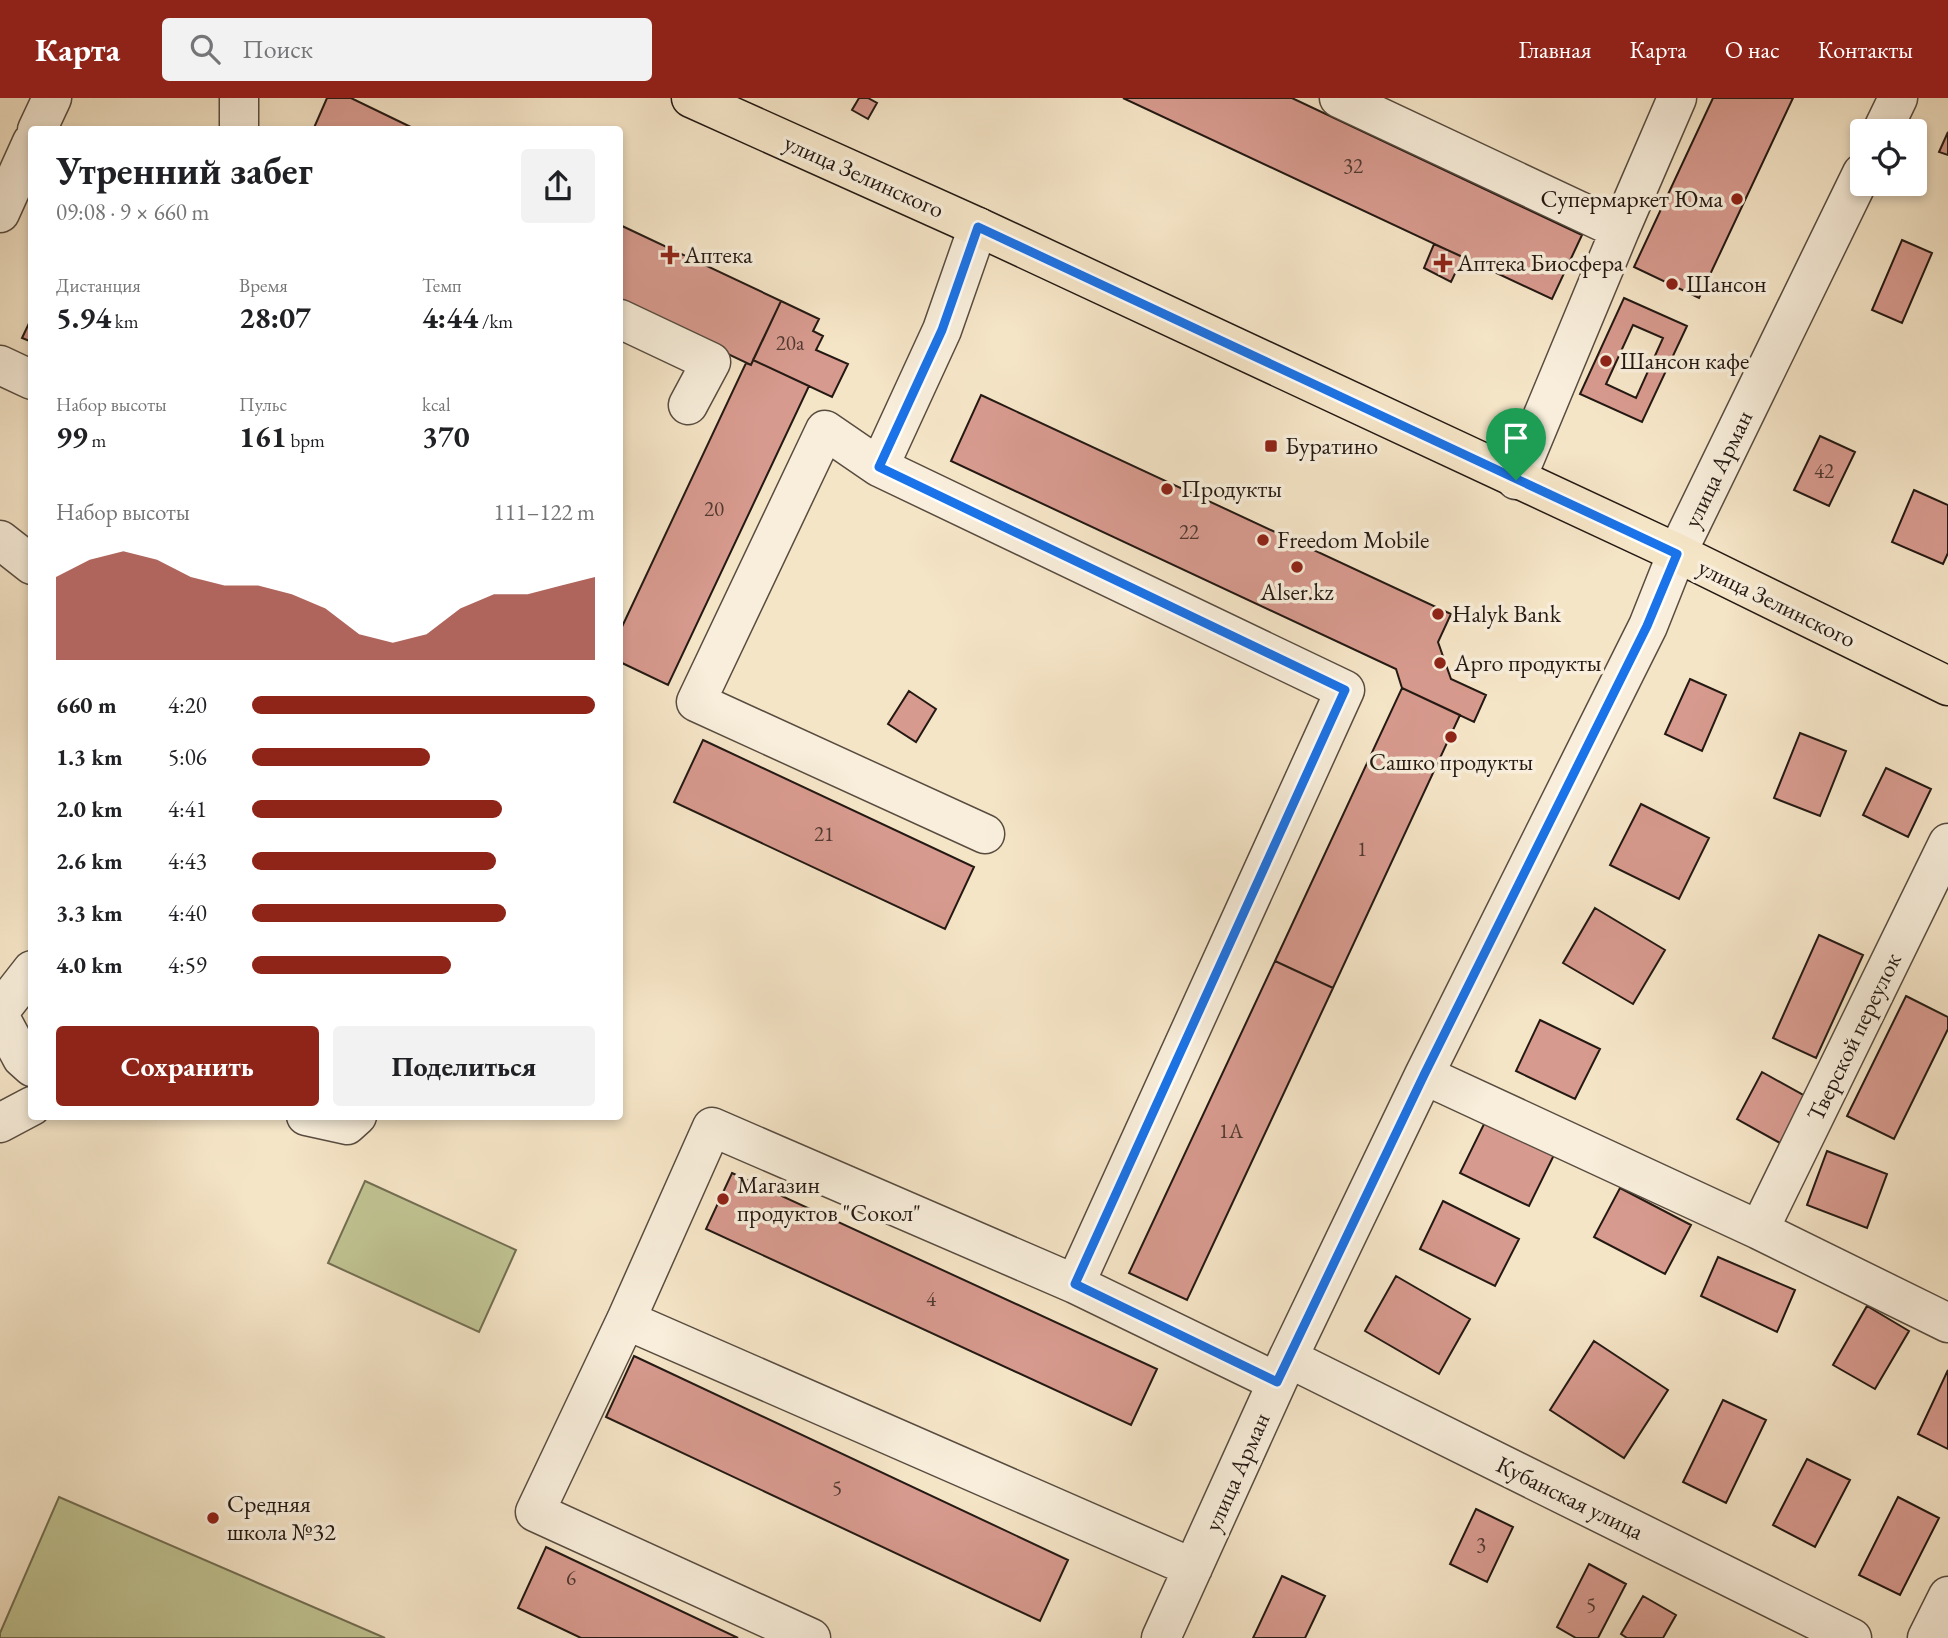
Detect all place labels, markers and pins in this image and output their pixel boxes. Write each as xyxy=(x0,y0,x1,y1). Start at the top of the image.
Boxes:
place label: Супермаркет Юма xyxy=(1541,183,1723,214)
marker: Супермаркет Юма xyxy=(1729,191,1745,207)
place label: Аптека xyxy=(683,239,753,270)
marker: Аптека xyxy=(662,247,678,263)
place label: Аптека Биосфера xyxy=(1456,247,1624,278)
marker: Аптека Биосфера xyxy=(1435,255,1451,271)
place label: Шансон xyxy=(1686,268,1767,299)
marker: Шансон xyxy=(1664,276,1680,292)
place label: Шансон кафе xyxy=(1620,345,1749,376)
marker: Шансон кафе xyxy=(1598,353,1614,369)
pin xyxy=(1486,408,1546,480)
place label: Буратино xyxy=(1285,430,1378,461)
marker: Буратино xyxy=(1263,438,1279,454)
place label: Продукты xyxy=(1181,473,1282,504)
marker: Продукты xyxy=(1159,481,1175,497)
place label: Freedom Mobile xyxy=(1277,524,1429,555)
marker: Freedom Mobile xyxy=(1255,532,1271,548)
marker: Alser.kz xyxy=(1289,559,1305,575)
place label: Alser.kz xyxy=(1259,576,1334,607)
place label: Halyk Bank xyxy=(1452,598,1562,629)
marker: Halyk Bank xyxy=(1430,606,1446,622)
place label: Арго продукты xyxy=(1453,647,1602,678)
marker: Арго продукты xyxy=(1432,655,1448,671)
marker: Сашко продукты xyxy=(1443,729,1459,745)
place label: Сашко продукты xyxy=(1369,746,1533,777)
place label: Магазин продуктов "Сокол" xyxy=(737,1169,921,1228)
marker: Магазин продуктов "Сокол" xyxy=(715,1191,731,1207)
place label: Средняя школа №32 xyxy=(227,1488,336,1547)
marker: Средняя школа №32 xyxy=(205,1510,221,1526)

